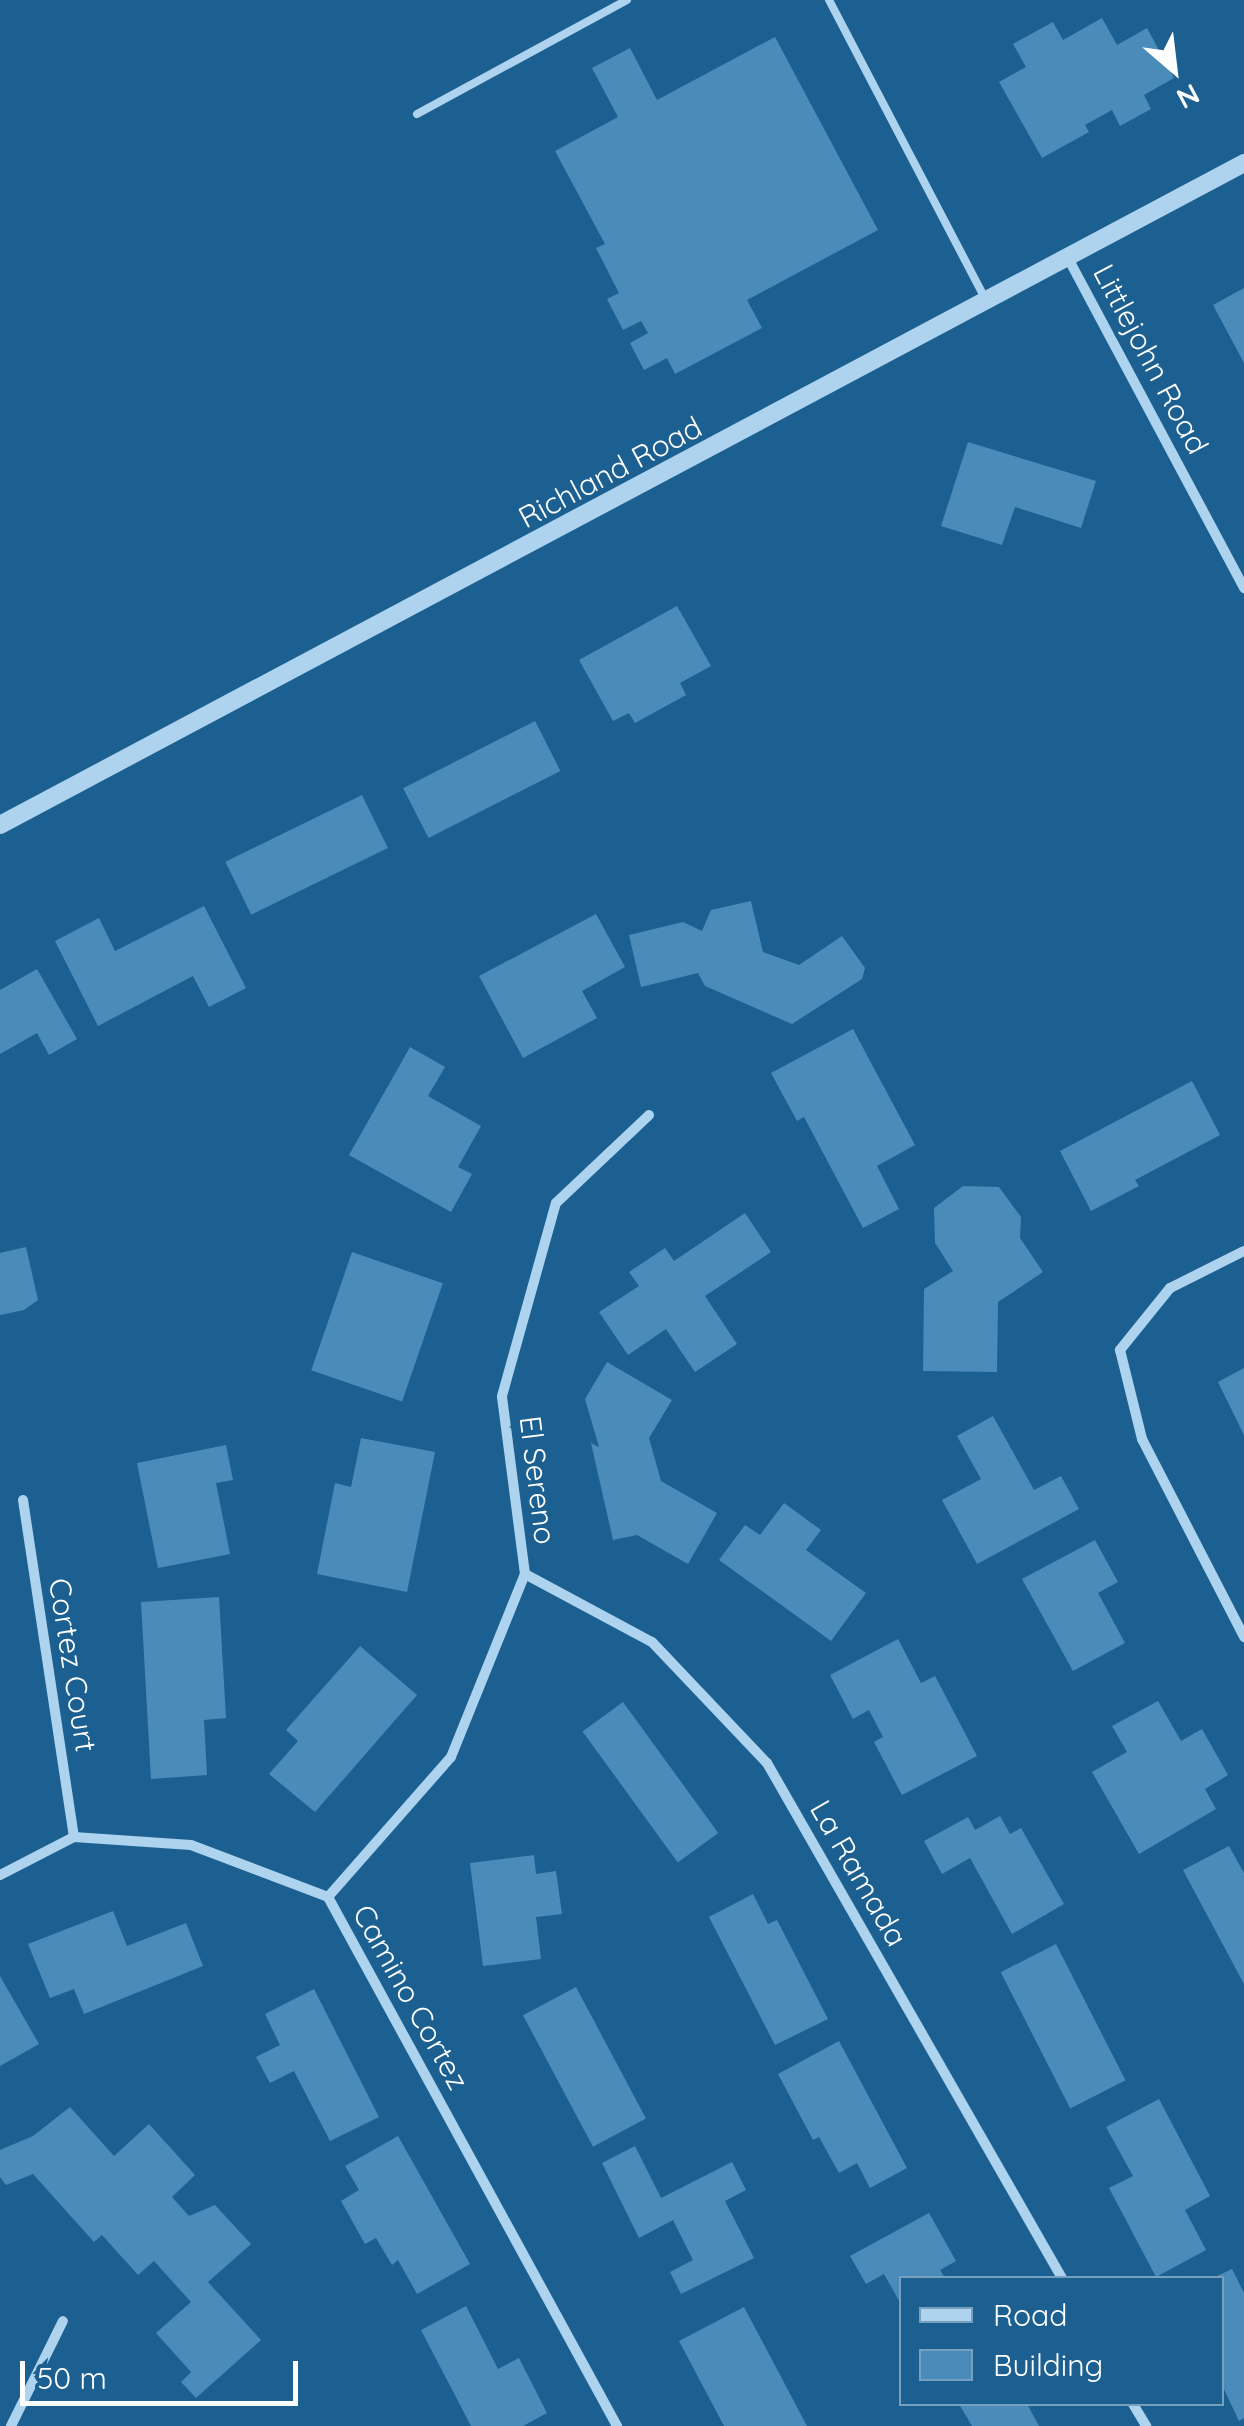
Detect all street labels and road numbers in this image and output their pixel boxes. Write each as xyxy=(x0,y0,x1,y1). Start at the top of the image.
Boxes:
street label: Littlejohn Road xyxy=(1086,258,1216,460)
street label: Richland Road xyxy=(512,409,708,535)
street label: El Sereno xyxy=(512,1414,564,1546)
street label: Cortez Court xyxy=(42,1576,104,1754)
street label: La Ramada xyxy=(803,1794,915,1952)
street label: Camino Cortez xyxy=(345,1898,477,2096)

